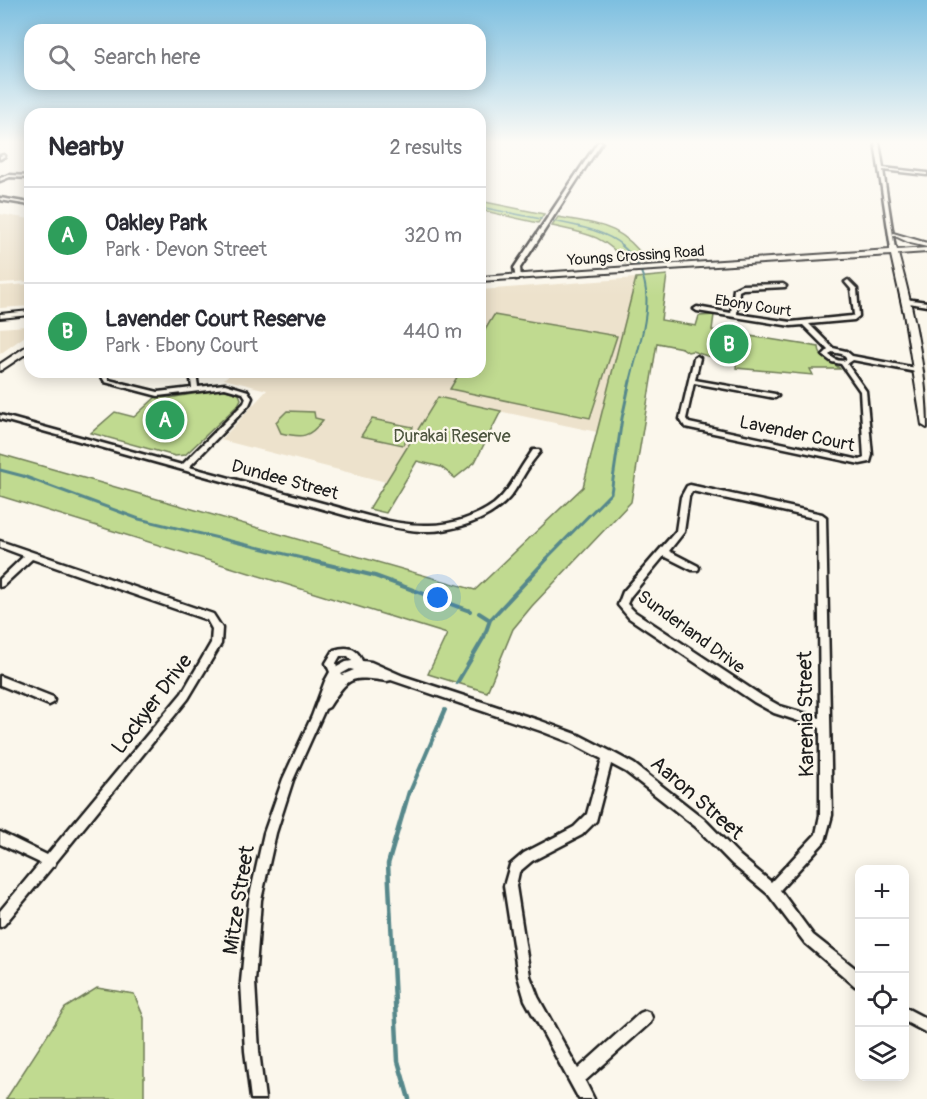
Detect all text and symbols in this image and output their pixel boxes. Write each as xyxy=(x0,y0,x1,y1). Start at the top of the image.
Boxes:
search box xyxy=(24,24,486,90)
icon: search xyxy=(45,41,78,74)
text: Search here xyxy=(93,43,200,71)
text: Nearby xyxy=(48,131,124,163)
text: 2 results xyxy=(390,135,462,160)
text: Oakley Park xyxy=(105,209,207,237)
text: A xyxy=(61,223,74,248)
text: 320 m xyxy=(404,223,462,248)
text: Park · Devon Street xyxy=(105,237,267,262)
street label: Youngs Crossing Road xyxy=(566,242,705,270)
street label: Ebony Court xyxy=(713,291,794,322)
text: Lavender Court Reserve xyxy=(105,305,326,333)
text: B xyxy=(62,319,73,344)
text: 440 m xyxy=(403,319,462,344)
pin: B xyxy=(710,322,748,366)
text: Park · Ebony Court xyxy=(105,333,258,358)
pin: A xyxy=(146,398,184,442)
street label: Lavender Court xyxy=(737,411,857,458)
park label: Durakai Reserve xyxy=(393,425,511,448)
street label: Dundee Street xyxy=(229,455,342,505)
your location xyxy=(423,583,452,612)
street label: Sunderland Drive xyxy=(633,585,749,679)
street label: Lockyer Drive xyxy=(106,648,199,759)
street label: Karenia Street xyxy=(791,650,821,777)
street label: Aaron Street xyxy=(645,750,750,846)
street label: Mitze Street xyxy=(217,843,261,956)
map controls xyxy=(855,865,909,1081)
button: + xyxy=(855,865,909,919)
button: − xyxy=(855,919,909,973)
button: locate xyxy=(855,973,909,1027)
button: layers xyxy=(855,1027,909,1081)

